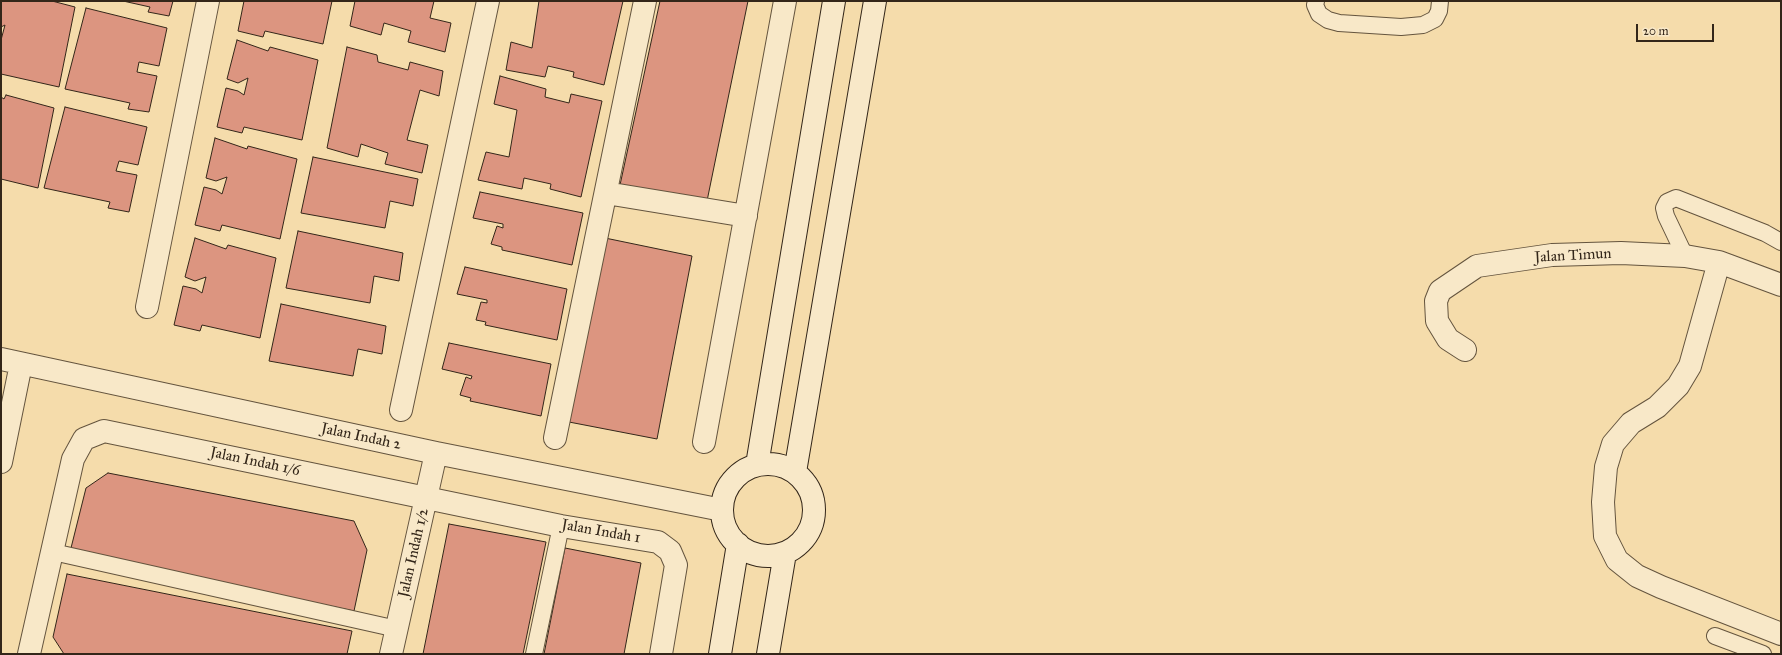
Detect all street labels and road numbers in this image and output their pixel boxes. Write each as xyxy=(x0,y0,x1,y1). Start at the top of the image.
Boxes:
street label: Jalan Timun xyxy=(1534,245,1612,267)
street label: Jalan Indah 2 xyxy=(319,420,403,454)
street label: Jalan Indah 1/6 xyxy=(208,444,302,480)
street label: Jalan Indah 1/2 xyxy=(395,507,433,599)
street label: Jalan Indah 1 xyxy=(560,516,642,548)

